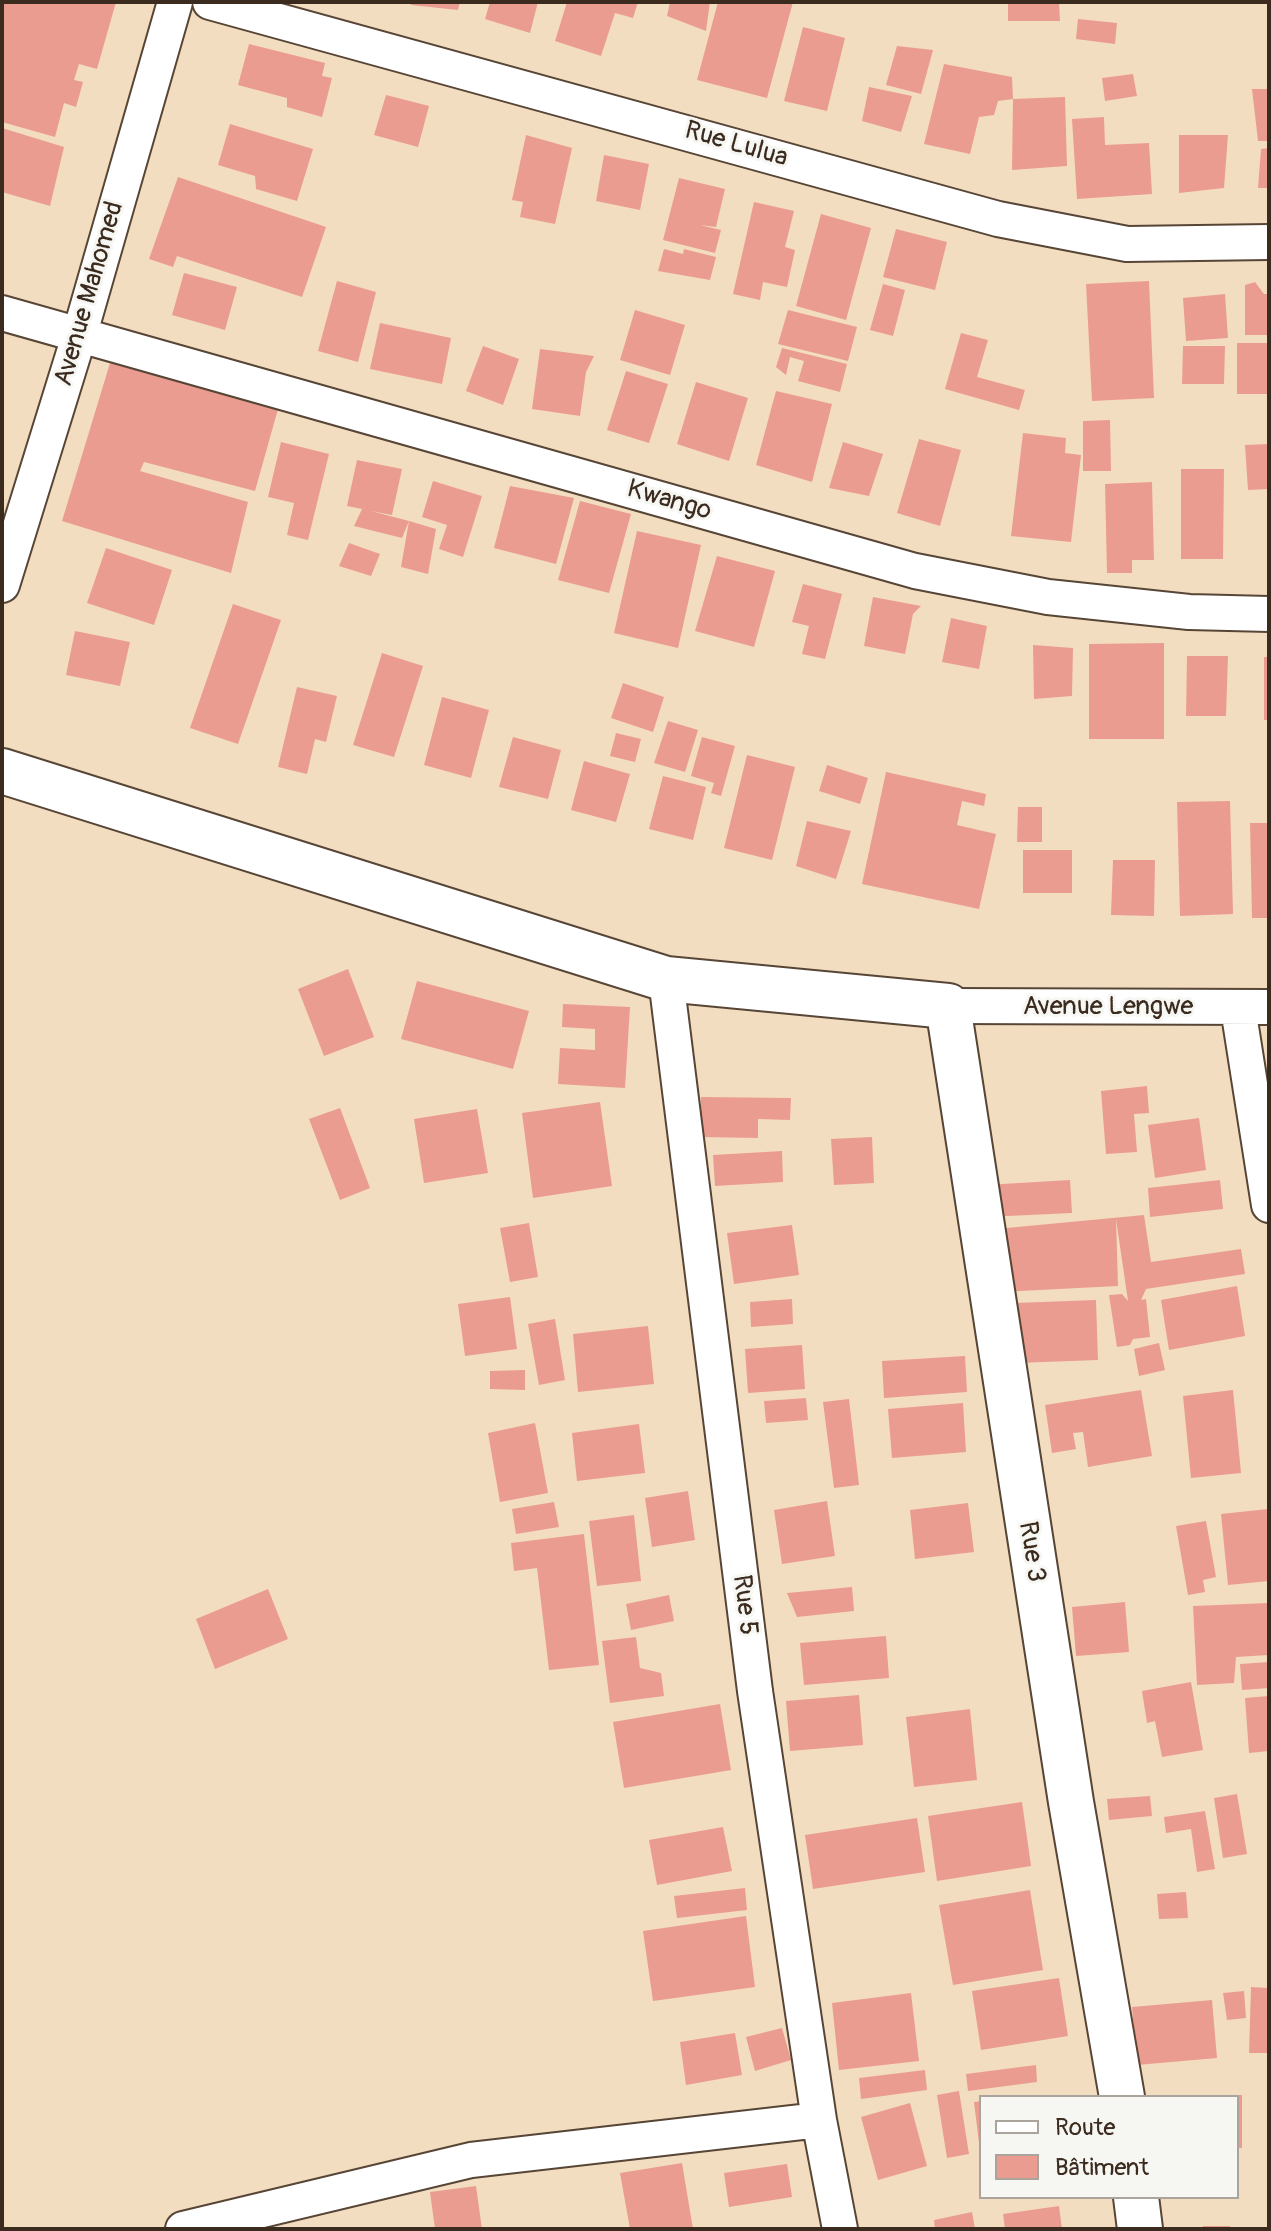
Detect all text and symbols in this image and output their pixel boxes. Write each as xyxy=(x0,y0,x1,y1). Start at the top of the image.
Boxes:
street label: Rue Lulua xyxy=(681,115,791,175)
street label: Avenue Mahomed xyxy=(49,198,131,390)
street label: Kwango xyxy=(623,474,715,528)
street label: Avenue Lengwe xyxy=(1023,991,1193,1023)
street label: Rue 3 xyxy=(1011,1519,1051,1585)
street label: Rue 5 xyxy=(725,1573,763,1637)
legend xyxy=(979,2095,1239,2199)
text: Route xyxy=(1055,2113,1115,2142)
text: Bâtiment xyxy=(1055,2153,1149,2182)

